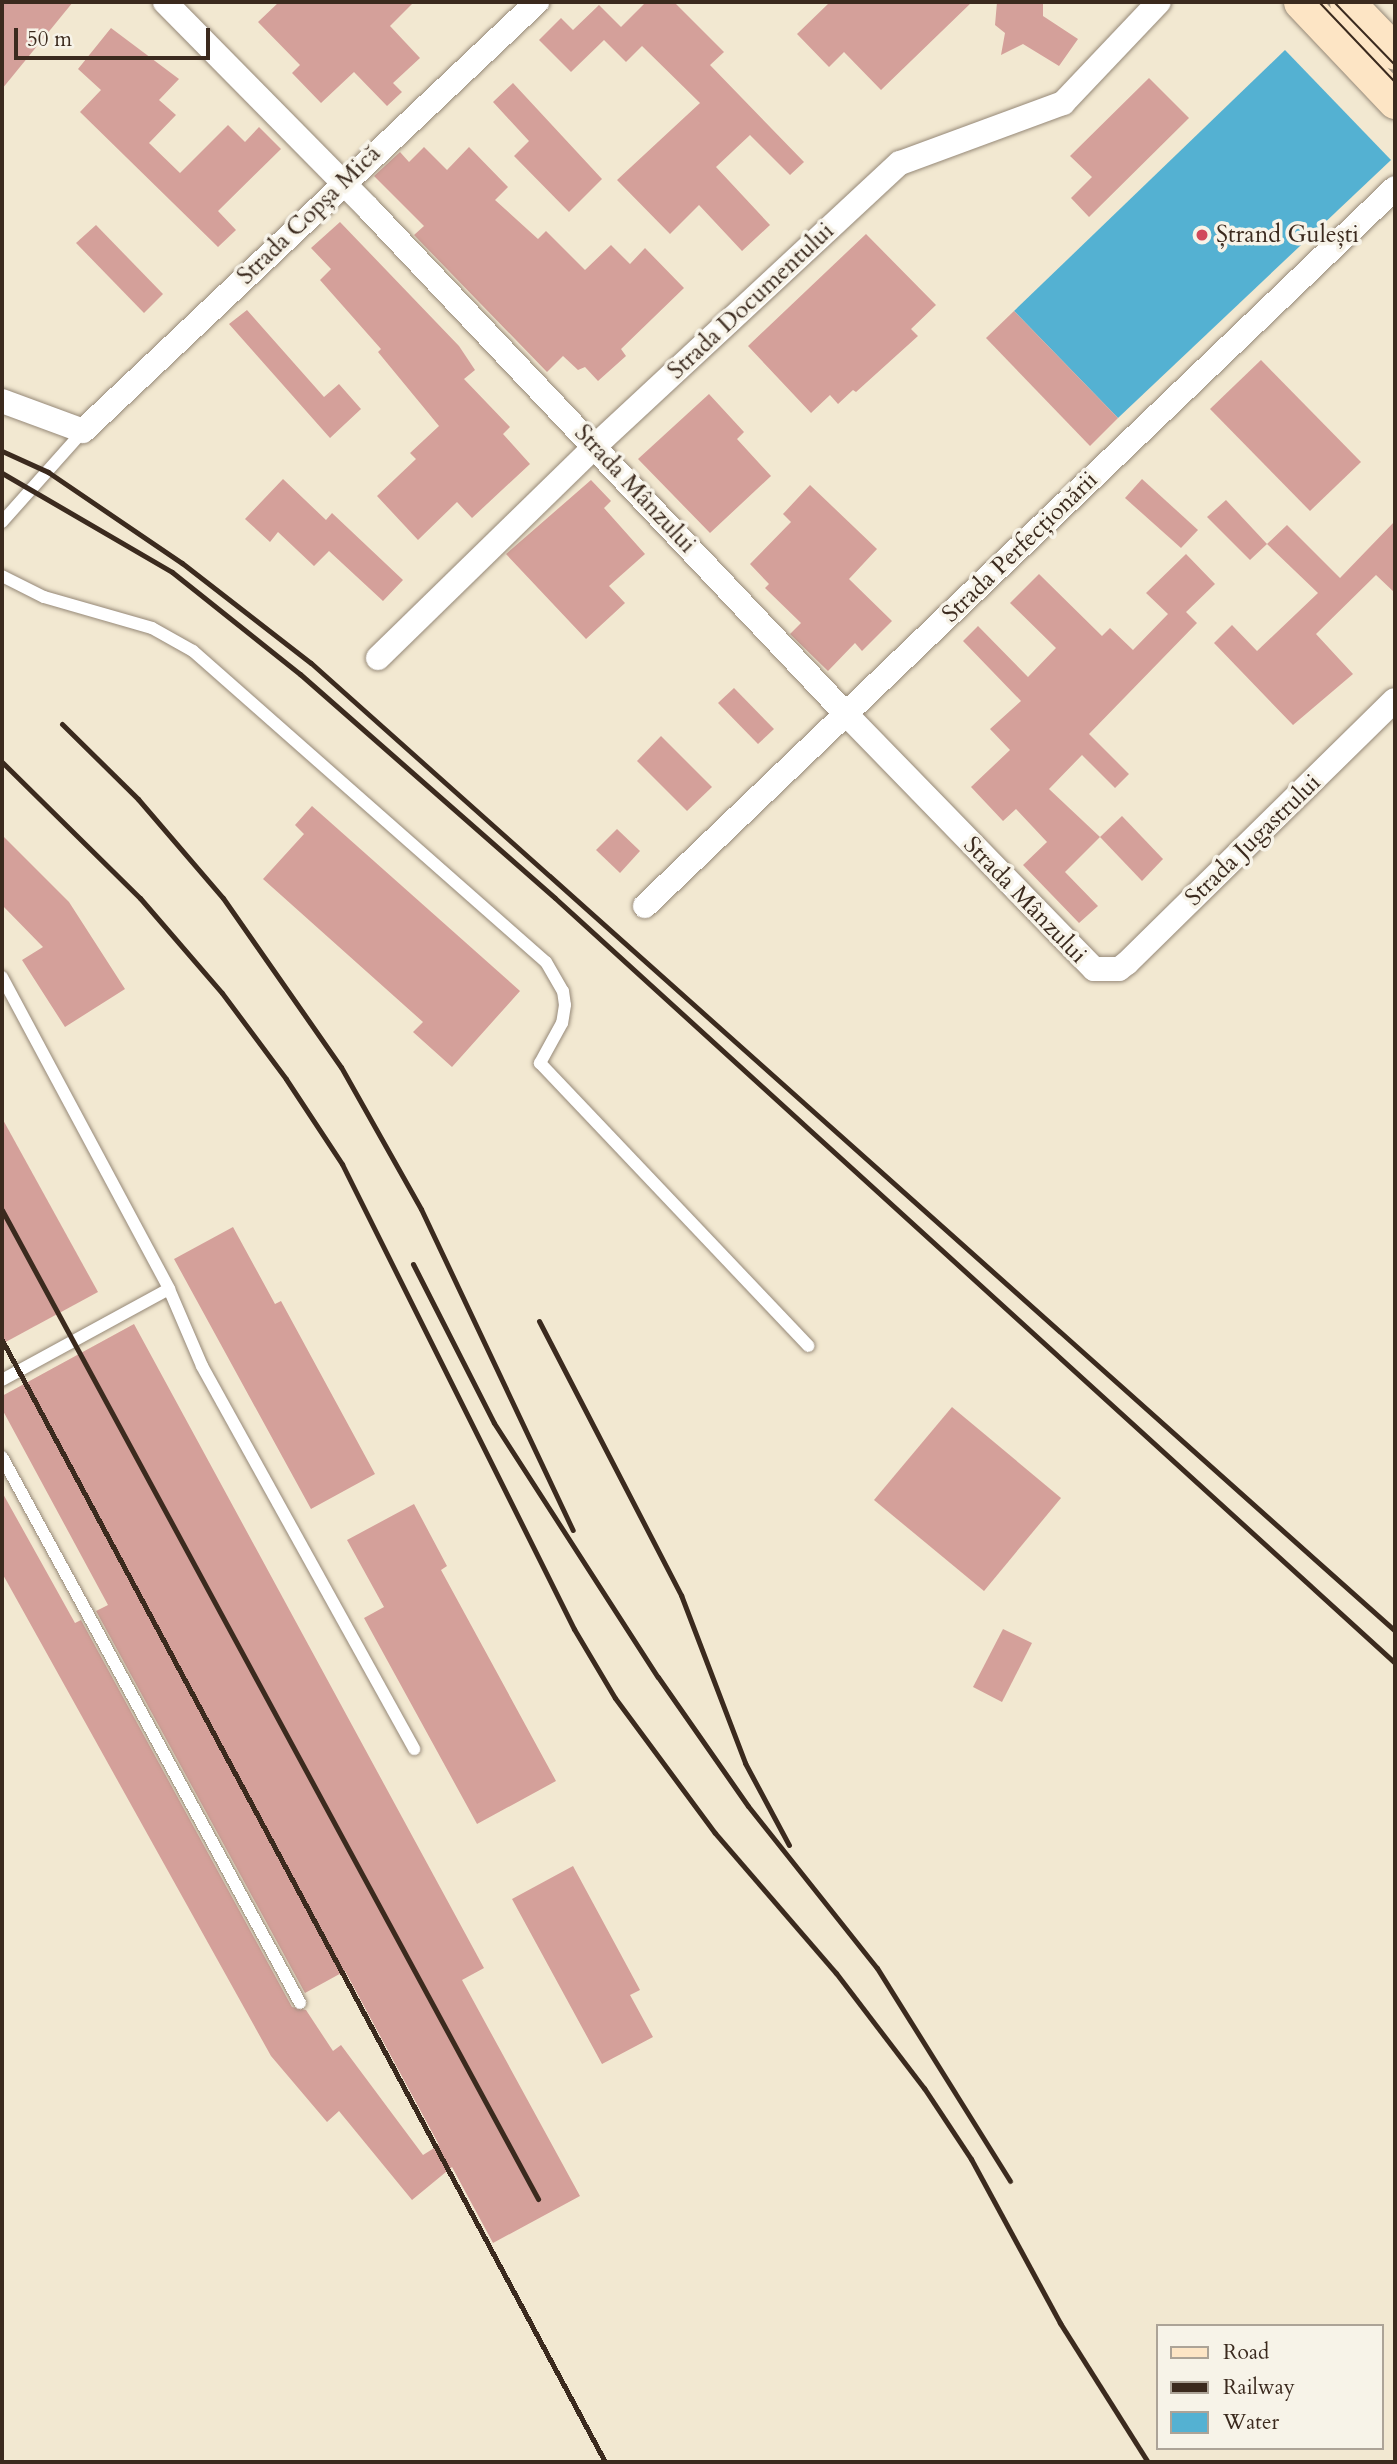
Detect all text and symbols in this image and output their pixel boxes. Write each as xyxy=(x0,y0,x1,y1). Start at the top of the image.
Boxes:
scale bar xyxy=(18,14,214,58)
text: 50 m xyxy=(27,25,72,54)
street label: Strada Copșa Mică xyxy=(231,139,387,291)
street label: Strada Documentului xyxy=(662,217,840,385)
place label: Ștrand Gulești xyxy=(1216,221,1359,249)
marker: Ștrand Gulești xyxy=(1194,227,1210,243)
street label: Strada Mânzului xyxy=(568,419,702,559)
street label: Strada Perfecționării xyxy=(936,466,1104,628)
street label: Strada Jugastrului xyxy=(1179,768,1327,912)
street label: Strada Mânzului xyxy=(957,831,1093,969)
legend xyxy=(1156,2324,1383,2450)
text: Road xyxy=(1223,2338,1269,2367)
text: Railway xyxy=(1223,2373,1295,2402)
text: Water xyxy=(1223,2408,1279,2437)

